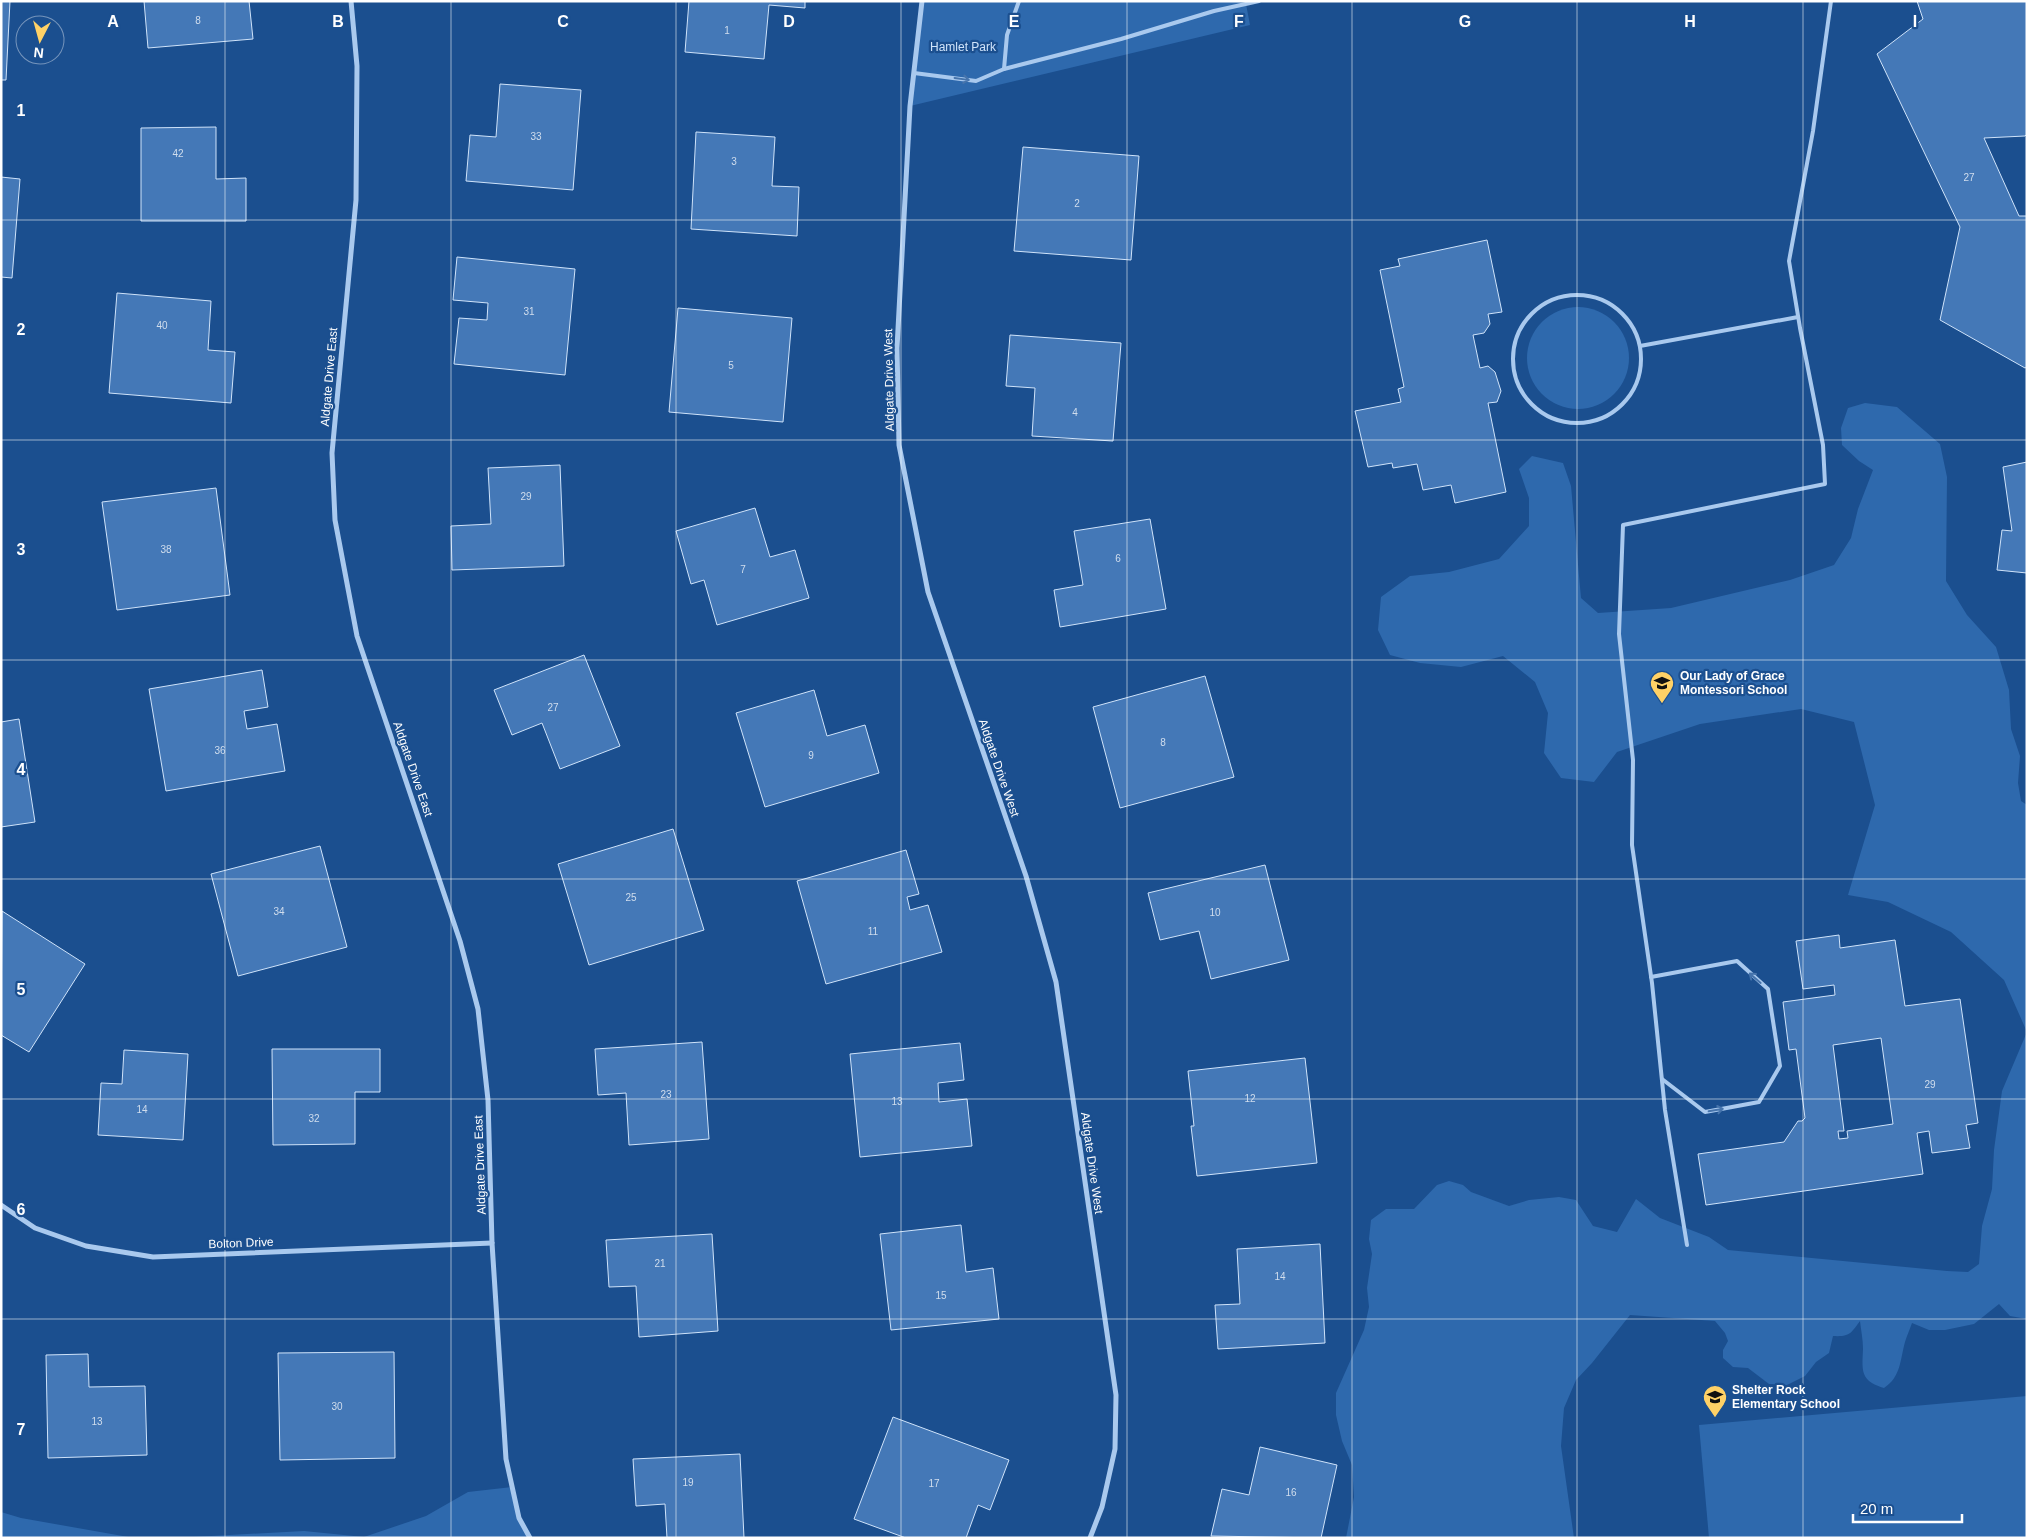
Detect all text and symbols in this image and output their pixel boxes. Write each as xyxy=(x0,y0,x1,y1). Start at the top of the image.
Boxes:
text: A xyxy=(107,13,119,30)
text: B xyxy=(332,13,344,30)
text: C xyxy=(557,13,569,30)
text: D xyxy=(783,13,795,30)
text: E xyxy=(1009,13,1020,30)
text: F xyxy=(1234,13,1244,30)
text: G xyxy=(1459,13,1471,30)
text: H xyxy=(1684,13,1696,30)
text: I xyxy=(1913,13,1917,30)
north arrow xyxy=(15,15,65,65)
house number: 8 xyxy=(195,15,201,26)
house number: 1 xyxy=(724,25,730,36)
park label: Hamlet Park xyxy=(930,40,997,54)
text: N xyxy=(33,44,45,61)
one-way arrow xyxy=(954,74,970,84)
text: 1 xyxy=(17,102,26,119)
house number: 33 xyxy=(530,131,542,142)
house number: 42 xyxy=(172,148,184,159)
house number: 3 xyxy=(731,156,737,167)
house number: 27 xyxy=(1963,172,1975,183)
house number: 2 xyxy=(1074,198,1080,209)
house number: 31 xyxy=(523,306,535,317)
house number: 40 xyxy=(156,320,168,331)
text: 2 xyxy=(17,321,26,338)
street label: Aldgate Drive East xyxy=(318,326,340,427)
street label: Aldgate Drive West xyxy=(881,328,897,431)
house number: 5 xyxy=(728,360,734,371)
house number: 4 xyxy=(1072,407,1078,418)
house number: 29 xyxy=(520,491,532,502)
text: 3 xyxy=(17,541,26,558)
house number: 38 xyxy=(160,544,172,555)
house number: 6 xyxy=(1115,553,1121,564)
house number: 7 xyxy=(740,564,746,575)
place label: Our Lady of Grace Montessori School xyxy=(1680,669,1787,697)
school or university icon: Our Lady of Grace Montessori School xyxy=(1649,670,1675,704)
house number: 27 xyxy=(547,702,559,713)
street label: Aldgate Drive West xyxy=(976,717,1023,819)
street label: Aldgate Drive East xyxy=(390,720,436,819)
house number: 8 xyxy=(1160,737,1166,748)
house number: 36 xyxy=(214,745,226,756)
house number: 9 xyxy=(808,750,814,761)
text: 4 xyxy=(17,761,26,778)
house number: 25 xyxy=(625,892,637,903)
house number: 34 xyxy=(273,906,285,917)
house number: 10 xyxy=(1209,907,1221,918)
house number: 11 xyxy=(868,926,879,937)
one-way arrow xyxy=(1749,972,1762,983)
text: 5 xyxy=(17,981,26,998)
house number: 29 xyxy=(1924,1079,1936,1090)
house number: 23 xyxy=(660,1089,672,1100)
house number: 12 xyxy=(1244,1093,1256,1104)
house number: 13 xyxy=(891,1096,903,1107)
house number: 14 xyxy=(136,1104,148,1115)
one-way arrow xyxy=(1708,1104,1724,1114)
street label: Aldgate Drive West xyxy=(1078,1111,1106,1215)
house number: 32 xyxy=(308,1113,320,1124)
street label: Aldgate Drive East xyxy=(471,1114,489,1215)
text: 6 xyxy=(17,1201,26,1218)
street label: Bolton Drive xyxy=(208,1235,274,1251)
house number: 21 xyxy=(654,1258,666,1269)
house number: 14 xyxy=(1274,1271,1286,1282)
house number: 15 xyxy=(935,1290,947,1301)
place label: Shelter Rock Elementary School xyxy=(1732,1383,1840,1411)
school or university icon: Shelter Rock Elementary School xyxy=(1702,1384,1728,1418)
house number: 30 xyxy=(331,1401,343,1412)
house number: 13 xyxy=(91,1416,103,1427)
text: 7 xyxy=(17,1421,26,1438)
house number: 19 xyxy=(682,1477,694,1488)
house number: 17 xyxy=(928,1478,940,1489)
house number: 16 xyxy=(1285,1487,1297,1498)
scale bar xyxy=(1853,1492,1962,1524)
text: 20 m xyxy=(1860,1500,1893,1517)

